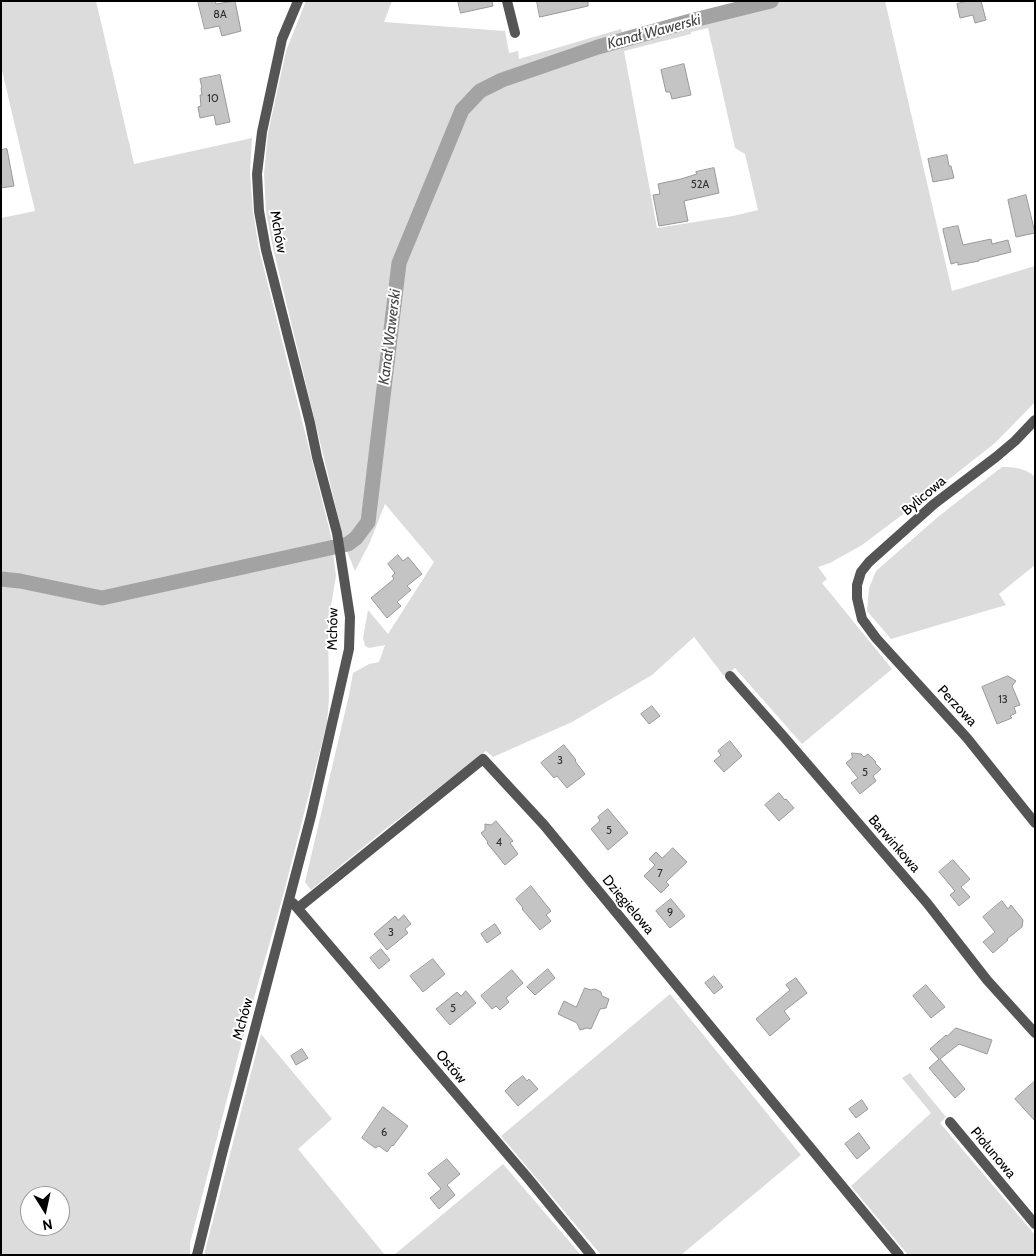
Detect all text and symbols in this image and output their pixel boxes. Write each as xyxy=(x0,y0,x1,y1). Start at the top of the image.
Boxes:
house number: 8A xyxy=(213,8,227,22)
water label: Kanał Wawerski xyxy=(605,11,703,53)
house number: 10 xyxy=(207,92,219,106)
house number: 52A xyxy=(691,178,709,192)
street label: Mchów xyxy=(266,209,290,255)
water label: Kanał Wawerski xyxy=(375,288,405,386)
street label: Bylicowa xyxy=(899,473,949,519)
street label: Mchów xyxy=(324,607,342,651)
street label: Perzowa xyxy=(934,682,980,730)
house number: 13 xyxy=(998,693,1008,707)
house number: 3 xyxy=(557,754,563,768)
house number: 5 xyxy=(862,766,868,780)
street label: Barwinkowa xyxy=(864,812,924,876)
house number: 5 xyxy=(606,824,612,838)
house number: 4 xyxy=(496,836,502,850)
house number: 7 xyxy=(657,867,663,881)
street label: Dzięgielowa xyxy=(598,872,658,938)
house number: 9 xyxy=(667,906,673,920)
house number: 3 xyxy=(388,926,394,940)
street label: Mchów xyxy=(229,996,257,1042)
house number: 5 xyxy=(450,1002,456,1016)
street label: Ostów xyxy=(432,1047,470,1087)
street label: Piołunowa xyxy=(967,1124,1019,1182)
house number: 6 xyxy=(381,1126,387,1140)
north arrow xyxy=(20,1186,70,1236)
text: N xyxy=(41,1215,54,1235)

